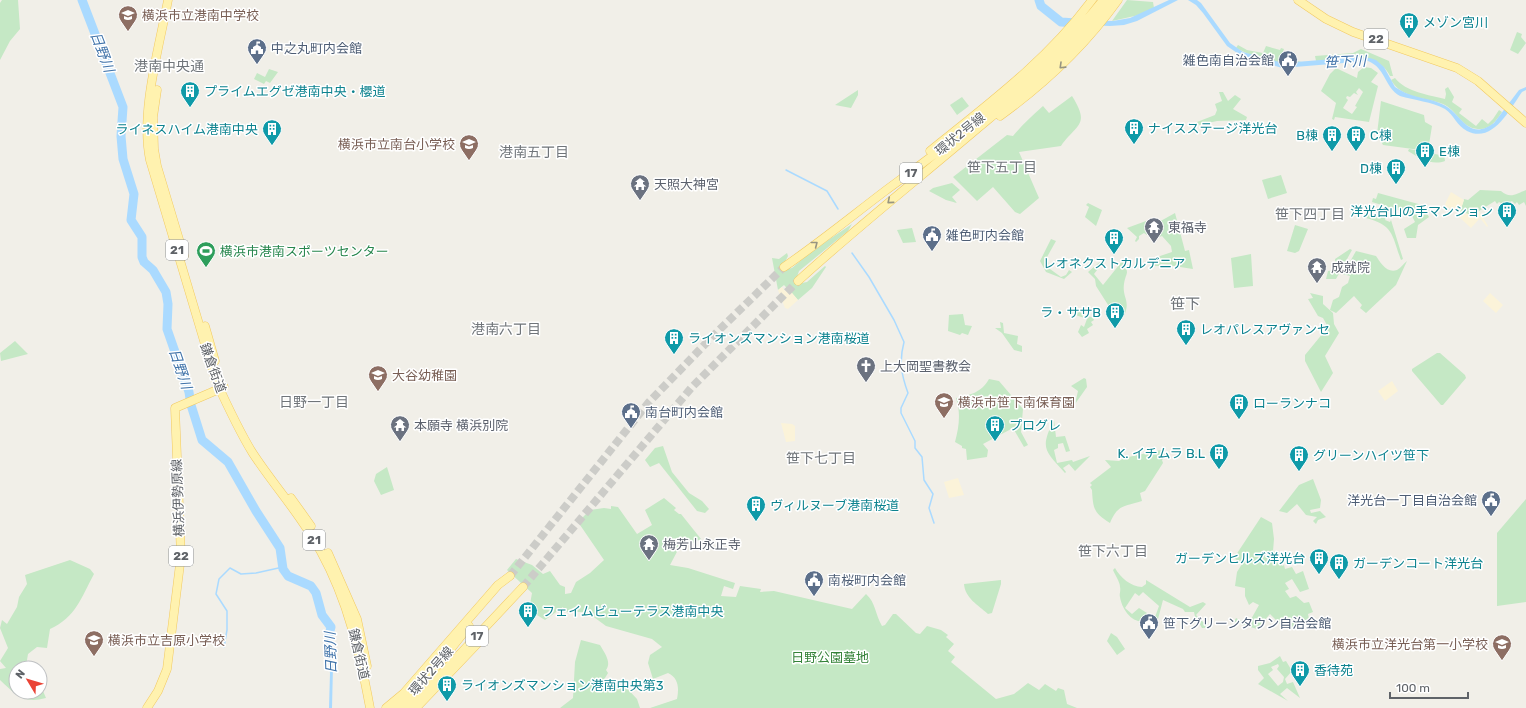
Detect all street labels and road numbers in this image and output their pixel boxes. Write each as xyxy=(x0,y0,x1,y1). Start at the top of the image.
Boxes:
road number: 22 xyxy=(1364,29,1388,49)
street label: 環状2号線 xyxy=(932,109,988,159)
road number: 17 xyxy=(900,163,922,183)
road number: 21 xyxy=(166,240,188,260)
street label: 鎌倉街道 xyxy=(197,341,229,395)
street label: 横浜伊勢原線 xyxy=(169,459,187,537)
road number: 21 xyxy=(303,530,325,550)
road number: 22 xyxy=(169,546,193,566)
road number: 17 xyxy=(466,626,488,646)
street label: 鎌倉街道 xyxy=(346,627,372,681)
street label: 環状2号線 xyxy=(406,644,456,698)

